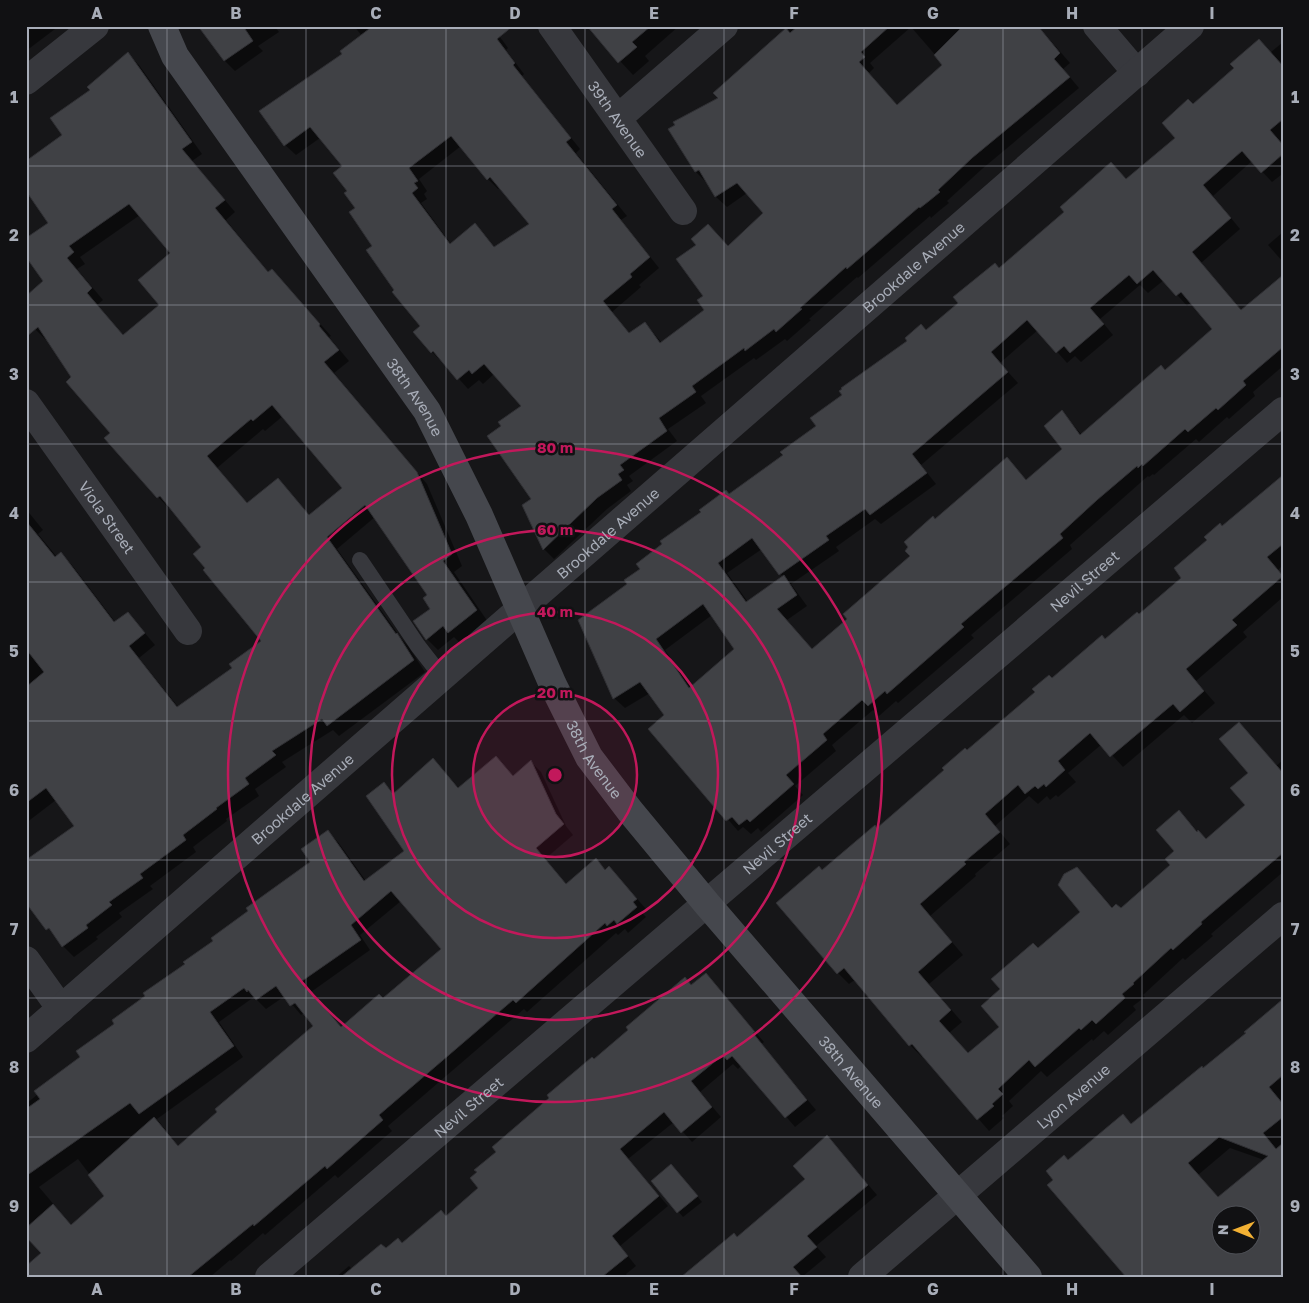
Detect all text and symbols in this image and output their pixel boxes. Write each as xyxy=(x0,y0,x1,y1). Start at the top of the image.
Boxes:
text: A xyxy=(91,3,103,23)
text: B xyxy=(230,3,242,23)
text: C xyxy=(370,3,382,23)
text: D xyxy=(509,3,521,23)
text: E xyxy=(649,3,659,23)
text: F xyxy=(789,3,799,23)
text: G xyxy=(927,3,939,23)
text: H xyxy=(1066,3,1078,23)
text: I xyxy=(1209,3,1215,23)
street label: 39th Avenue xyxy=(585,77,651,161)
text: 1 xyxy=(10,87,18,107)
text: 1 xyxy=(1291,87,1299,107)
street label: Brookdale Avenue xyxy=(858,217,968,316)
text: 2 xyxy=(9,225,19,245)
text: 2 xyxy=(1290,225,1300,245)
street label: 38th Avenue xyxy=(383,354,447,439)
text: 3 xyxy=(9,364,19,384)
text: 3 xyxy=(1290,364,1300,384)
text: 80 m xyxy=(537,438,573,456)
street label: Viola Street xyxy=(75,477,139,557)
street label: Brookdale Avenue xyxy=(553,483,663,582)
text: 4 xyxy=(9,503,19,523)
text: 4 xyxy=(1290,503,1300,523)
text: 60 m xyxy=(537,520,573,538)
street label: Nevil Street xyxy=(1046,546,1122,615)
text: 40 m xyxy=(537,602,573,620)
text: 5 xyxy=(9,641,19,661)
text: 5 xyxy=(1290,641,1300,661)
text: 20 m xyxy=(537,683,573,701)
street label: 38th Avenue xyxy=(563,717,626,802)
street label: Brookdale Avenue xyxy=(247,749,357,848)
centre of rings xyxy=(546,766,564,784)
text: 6 xyxy=(9,780,19,800)
text: 6 xyxy=(1290,780,1300,800)
street label: Nevil Street xyxy=(739,809,815,878)
text: 7 xyxy=(10,919,19,939)
text: 7 xyxy=(1291,919,1300,939)
street label: 38th Avenue xyxy=(815,1032,888,1112)
text: 8 xyxy=(9,1057,19,1077)
text: 8 xyxy=(1290,1057,1300,1077)
street label: Lyon Avenue xyxy=(1033,1060,1113,1132)
street label: Nevil Street xyxy=(430,1072,506,1141)
text: 9 xyxy=(9,1196,19,1216)
text: 9 xyxy=(1290,1196,1300,1216)
north arrow xyxy=(1212,1206,1262,1256)
text: N xyxy=(1214,1224,1231,1235)
text: A xyxy=(91,1279,103,1299)
text: B xyxy=(230,1279,242,1299)
text: C xyxy=(370,1279,382,1299)
text: D xyxy=(509,1279,521,1299)
text: E xyxy=(649,1279,659,1299)
text: F xyxy=(789,1279,799,1299)
text: G xyxy=(927,1279,939,1299)
text: H xyxy=(1066,1279,1078,1299)
text: I xyxy=(1209,1279,1215,1299)

